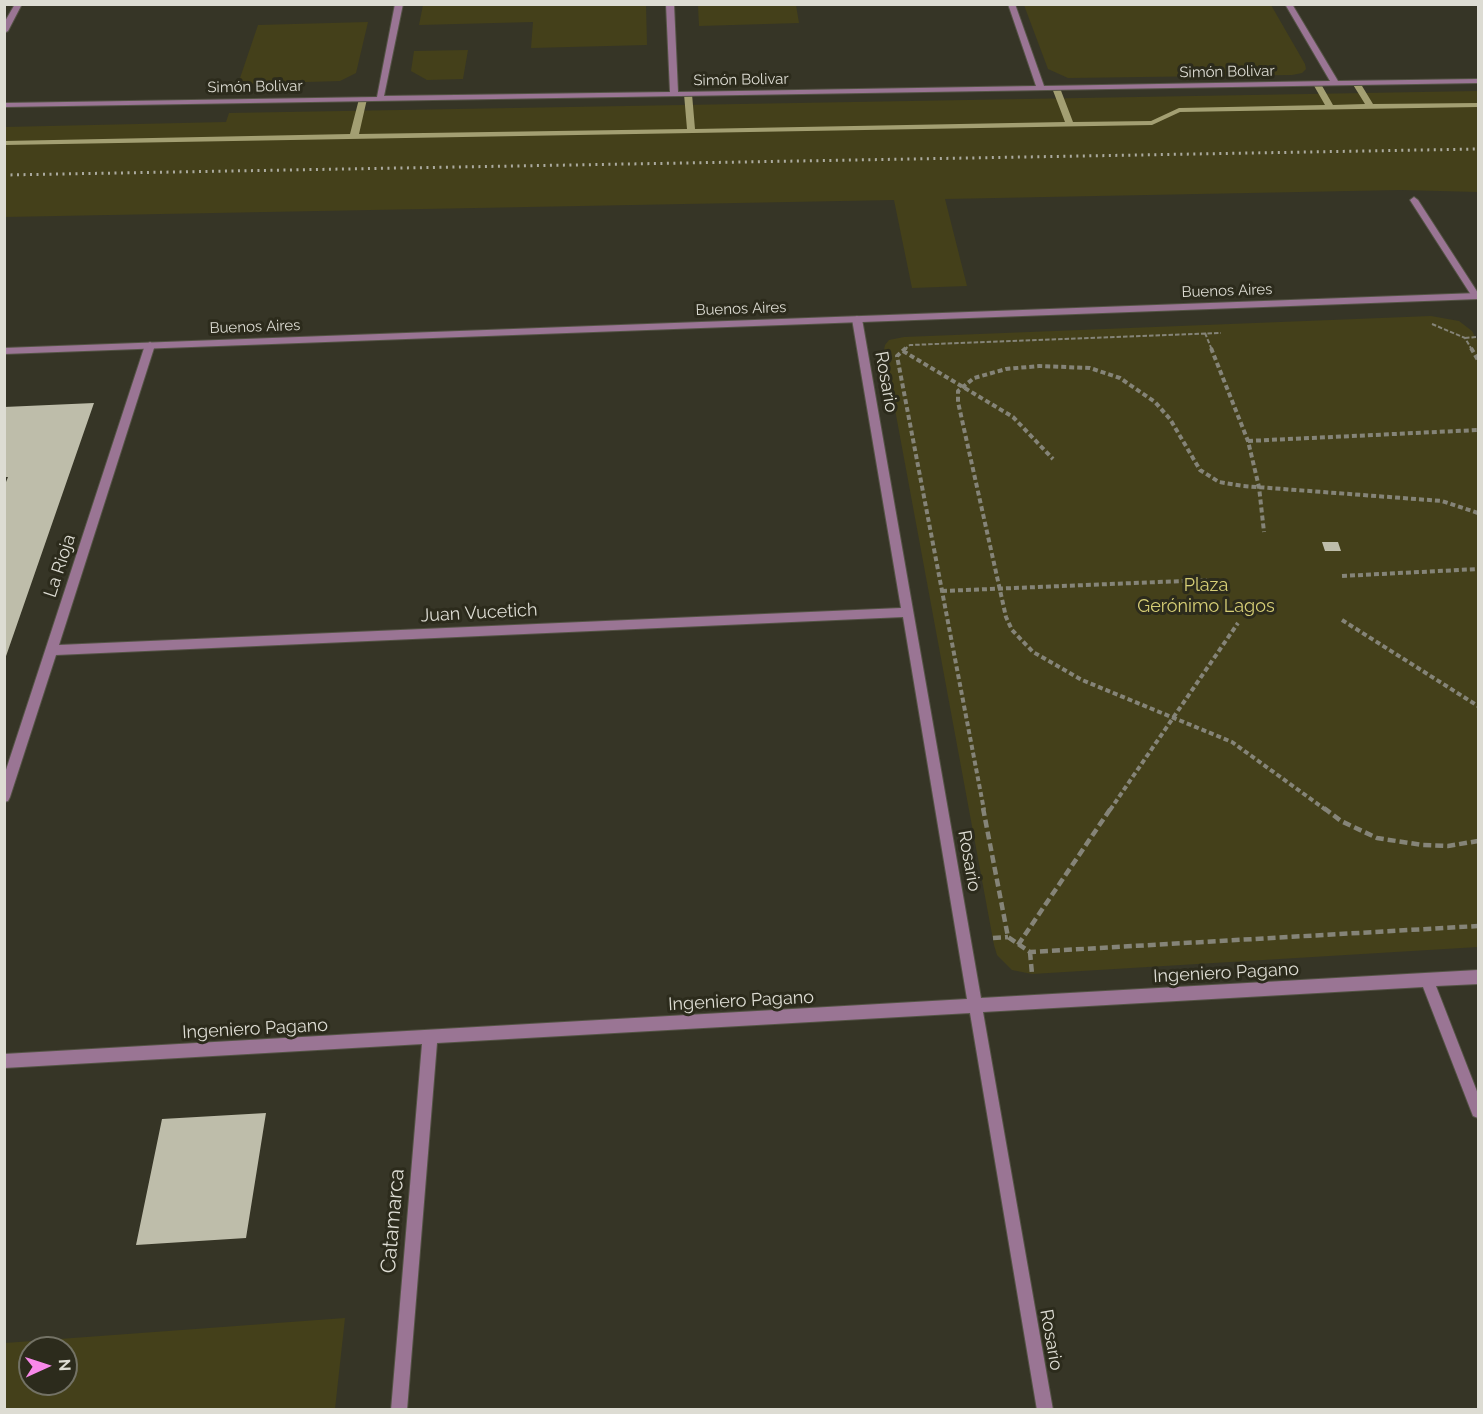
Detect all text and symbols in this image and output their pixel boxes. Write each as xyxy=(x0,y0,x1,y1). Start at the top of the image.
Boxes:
street label: Simón Bolivar xyxy=(1179,62,1275,82)
street label: Simón Bolivar xyxy=(693,70,789,90)
street label: Simón Bolivar xyxy=(207,77,303,97)
street label: Buenos Aires xyxy=(1181,280,1273,302)
street label: Buenos Aires xyxy=(695,298,787,320)
street label: Buenos Aires xyxy=(209,316,301,338)
street label: Rosario xyxy=(870,350,902,414)
street label: La Rioja xyxy=(40,532,80,600)
park label: Plaza Gerónimo Lagos xyxy=(1137,575,1275,618)
street label: Juan Vucetich xyxy=(420,599,538,627)
street label: Rosario xyxy=(953,829,985,893)
street label: Ingeniero Pagano xyxy=(1153,958,1299,988)
street label: Ingeniero Pagano xyxy=(668,986,814,1016)
street label: Ingeniero Pagano xyxy=(182,1014,328,1044)
street label: Catamarca xyxy=(376,1168,410,1274)
street label: Rosario xyxy=(1035,1308,1067,1372)
north arrow xyxy=(18,1336,78,1396)
text: N xyxy=(55,1359,74,1372)

